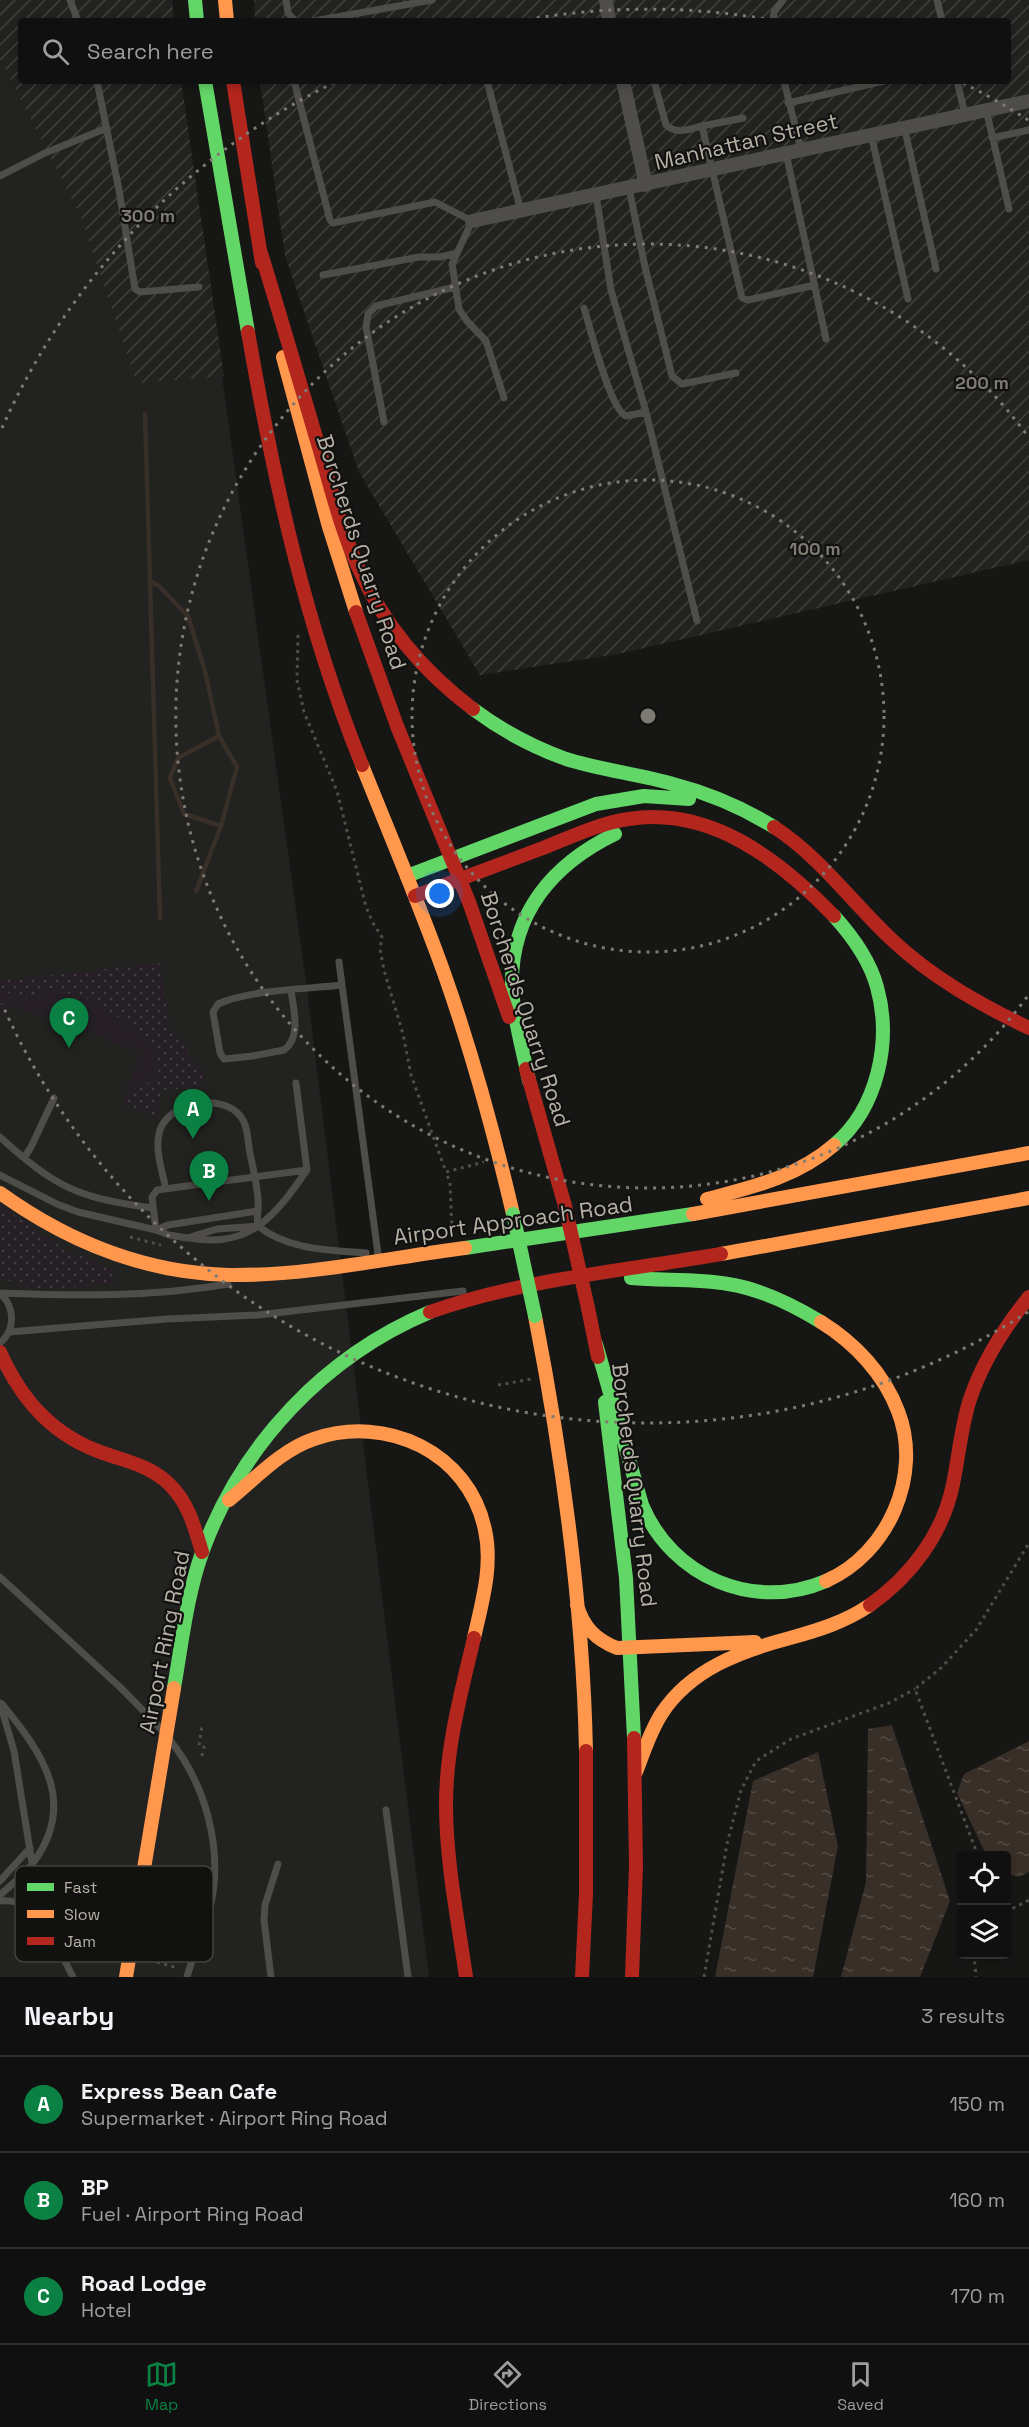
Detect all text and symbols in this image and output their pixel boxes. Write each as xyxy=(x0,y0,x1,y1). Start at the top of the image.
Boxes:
search box xyxy=(18,18,1011,84)
icon: search xyxy=(39,35,72,68)
text: Search here xyxy=(87,37,214,65)
street label: Manhattan Street xyxy=(651,106,841,176)
text: 300 m xyxy=(121,204,175,227)
text: 200 m xyxy=(955,371,1009,394)
street label: Borcherds Quarry Road xyxy=(311,431,413,673)
text: 100 m xyxy=(789,537,841,560)
centre of rings xyxy=(638,706,658,726)
your location xyxy=(425,879,454,908)
street label: Borcherds Quarry Road xyxy=(475,888,577,1130)
pin: C xyxy=(50,998,88,1048)
pin: A xyxy=(174,1090,212,1139)
pin: B xyxy=(190,1152,228,1201)
street label: Airport Approach Road xyxy=(392,1189,634,1251)
street label: Borcherds Quarry Road xyxy=(606,1361,664,1609)
street label: Airport Ring Road xyxy=(133,1548,195,1736)
map controls xyxy=(957,1851,1011,1959)
button: locate xyxy=(957,1851,1011,1905)
legend xyxy=(15,1866,213,1962)
text: Fast xyxy=(64,1877,97,1898)
text: Slow xyxy=(64,1904,100,1925)
button: layers xyxy=(957,1905,1011,1959)
text: Jam xyxy=(64,1931,96,1952)
text: Nearby xyxy=(24,1999,114,2033)
text: 3 results xyxy=(921,2003,1005,2029)
text: Express Bean Cafe xyxy=(81,2077,277,2105)
text: A xyxy=(37,2091,50,2117)
text: 150 m xyxy=(950,2091,1005,2117)
text: Supermarket · Airport Ring Road xyxy=(81,2105,388,2131)
text: BP xyxy=(81,2173,109,2201)
text: B xyxy=(37,2187,50,2213)
text: 160 m xyxy=(949,2187,1005,2213)
text: Fuel · Airport Ring Road xyxy=(81,2201,304,2227)
text: Road Lodge xyxy=(81,2269,207,2297)
text: C xyxy=(37,2283,50,2309)
text: 170 m xyxy=(950,2283,1005,2309)
text: Hotel xyxy=(81,2297,132,2323)
tab: Map xyxy=(145,2358,178,2415)
tab: Directions xyxy=(469,2358,547,2415)
tab: Saved xyxy=(837,2358,884,2415)

